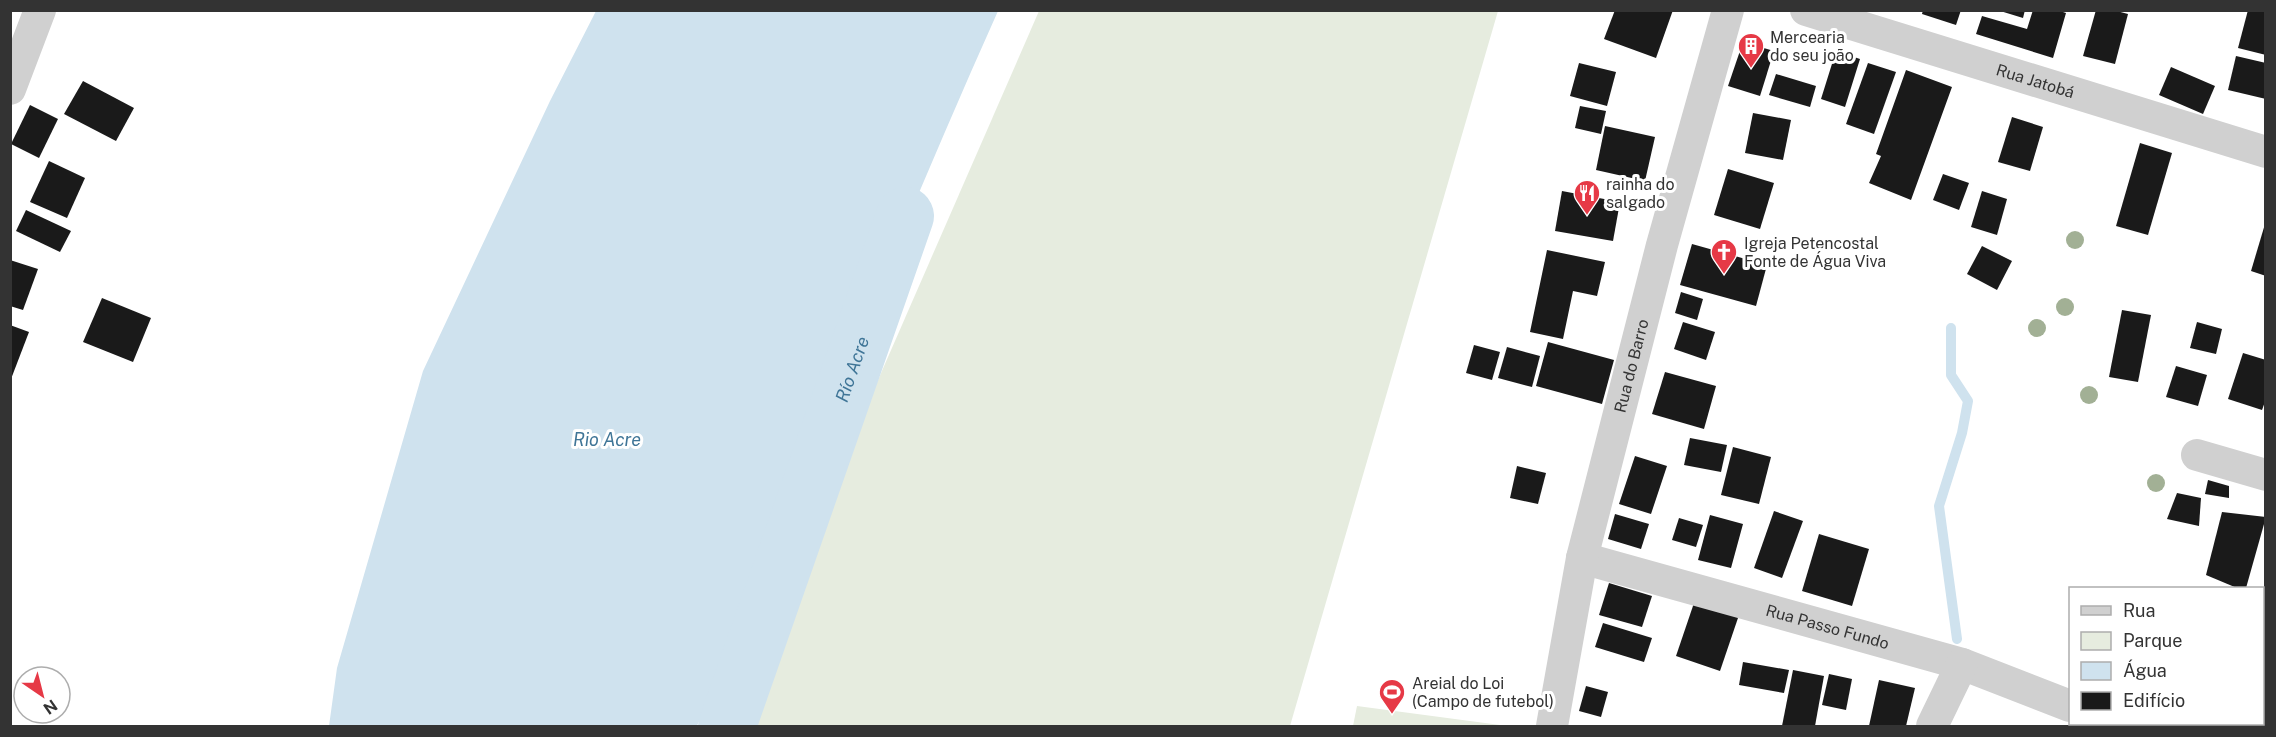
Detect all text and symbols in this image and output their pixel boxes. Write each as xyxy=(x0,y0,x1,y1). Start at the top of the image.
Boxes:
place label: Mercearia do seu joão xyxy=(1770,28,1854,65)
building icon: Mercearia do seu joão xyxy=(1736,31,1766,69)
street label: Rua Jatobá xyxy=(1994,60,2077,102)
place label: rainha do salgado xyxy=(1606,175,1674,212)
restaurant icon: rainha do salgado xyxy=(1572,178,1602,216)
place label: Igreja Petencostal Fonte de Água Viva xyxy=(1744,234,1886,271)
church icon: Igreja Petencostal Fonte de Água Viva xyxy=(1709,237,1739,275)
street label: Rua do Barro xyxy=(1610,317,1652,415)
water label: Río Acre xyxy=(830,333,873,405)
water label: Rio Acre xyxy=(573,429,641,450)
legend xyxy=(2069,587,2264,725)
street label: Rua Passo Fundo xyxy=(1764,600,1891,653)
text: Rua xyxy=(2123,600,2155,621)
text: Parque xyxy=(2123,630,2183,651)
text: Água xyxy=(2123,659,2167,681)
north arrow xyxy=(12,665,72,725)
place label: Areial do Loi (Campo de futebol) xyxy=(1412,674,1554,711)
sports icon: Areial do Loi (Campo de futebol) xyxy=(1377,677,1407,715)
text: Edifício xyxy=(2123,690,2185,711)
text: N xyxy=(40,696,61,718)

